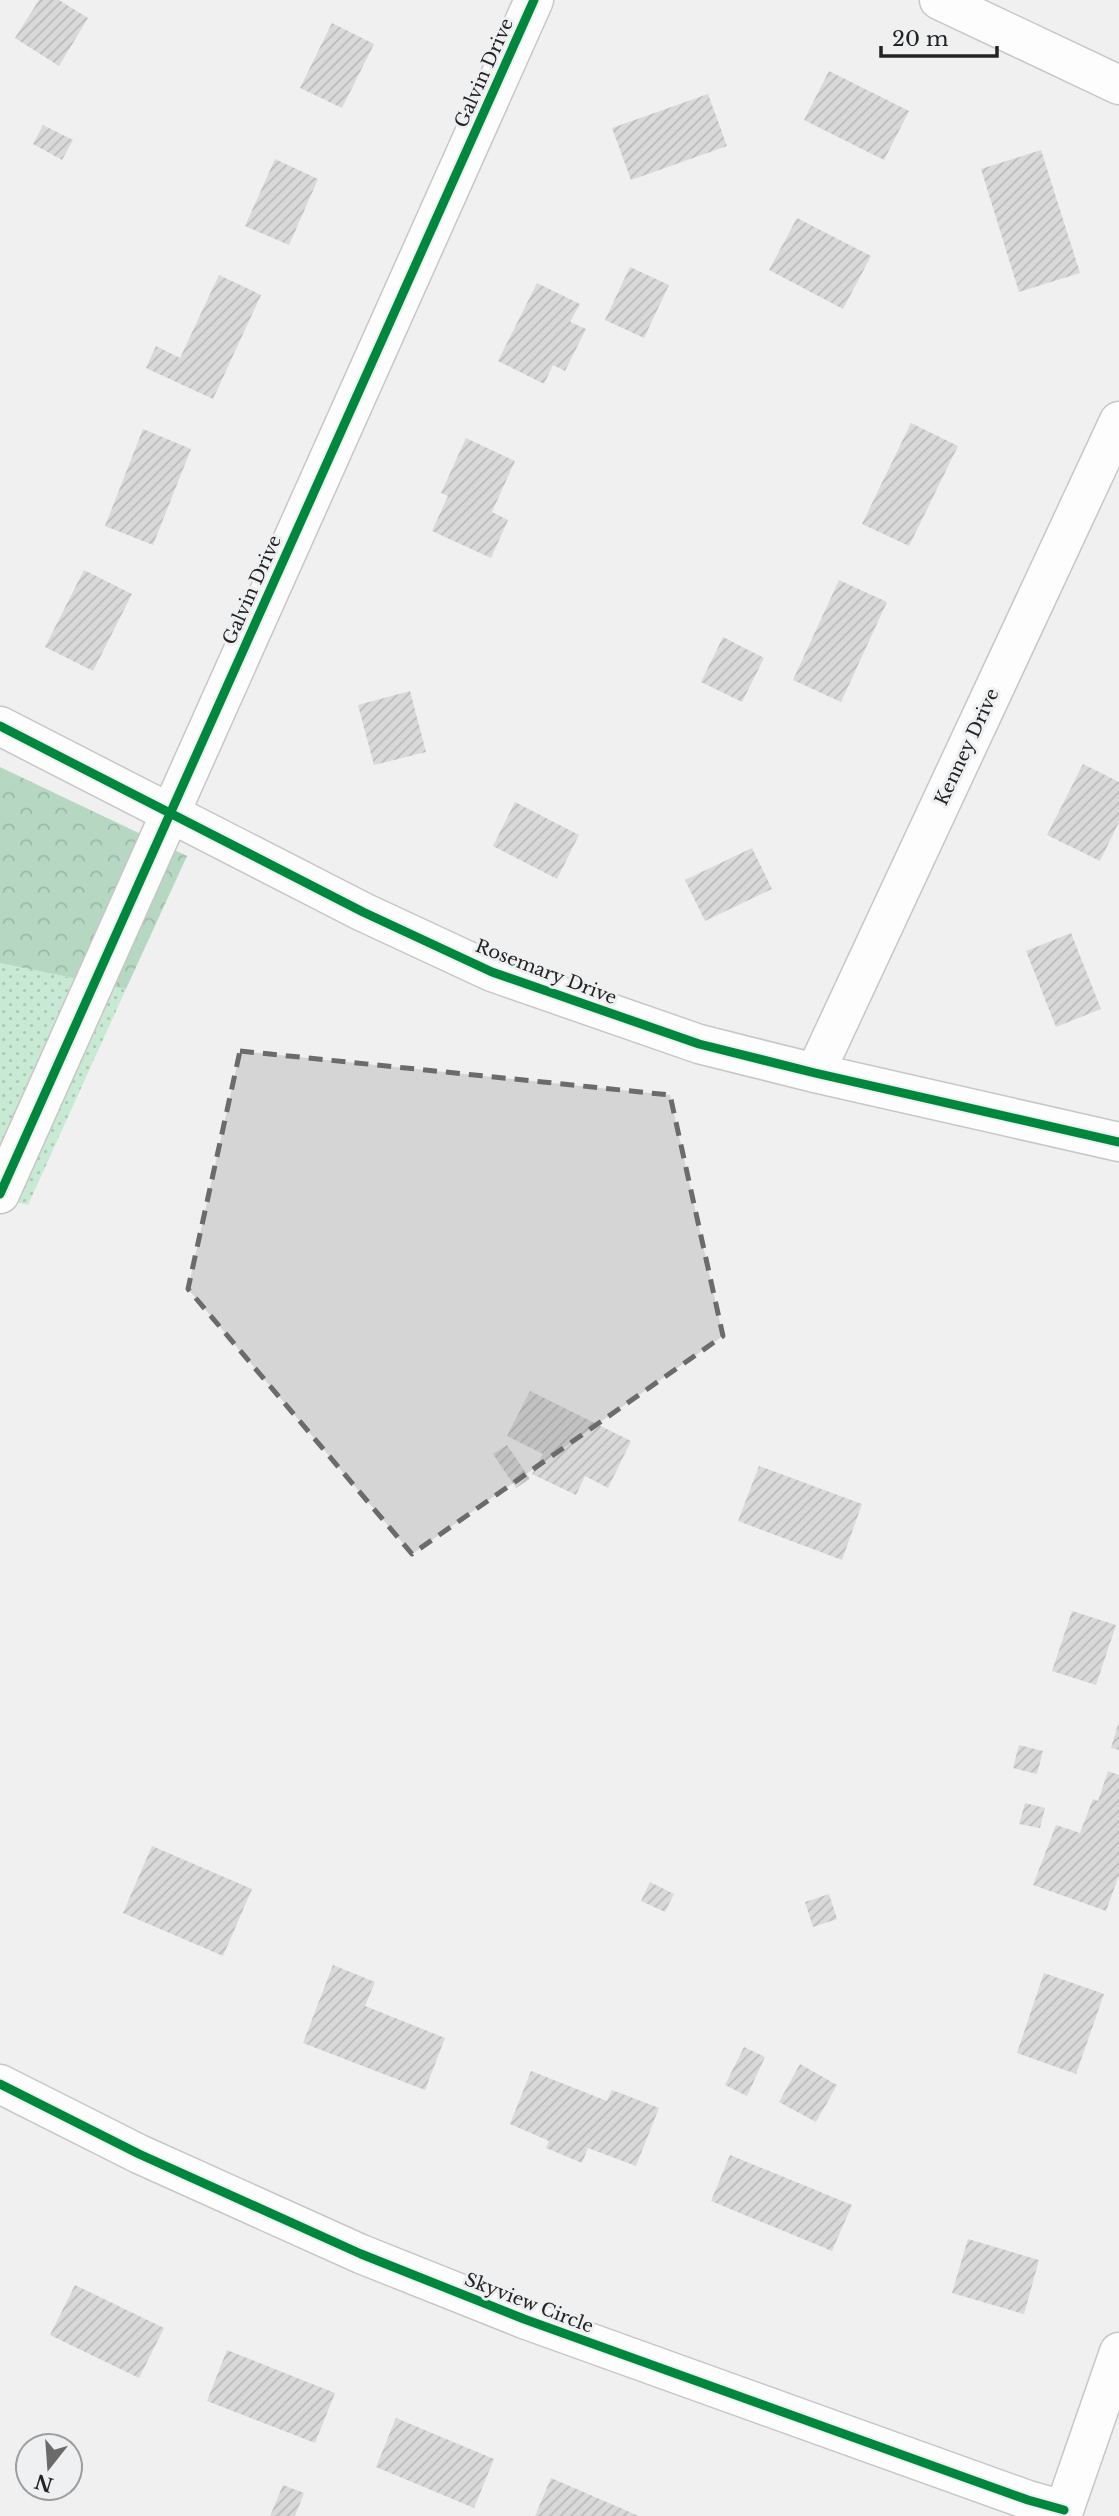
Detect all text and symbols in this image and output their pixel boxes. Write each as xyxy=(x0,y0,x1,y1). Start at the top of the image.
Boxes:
scale bar xyxy=(881,14,996,58)
street label: Galvin Drive xyxy=(450,15,518,131)
text: 20 m xyxy=(892,26,949,52)
street label: Galvin Drive xyxy=(218,532,286,648)
street label: Kenney Drive xyxy=(930,685,1004,809)
street label: Rosemary Drive xyxy=(472,935,620,1009)
street label: Skyview Circle xyxy=(461,2268,597,2338)
north arrow xyxy=(14,2432,84,2502)
text: N xyxy=(32,2469,56,2496)

